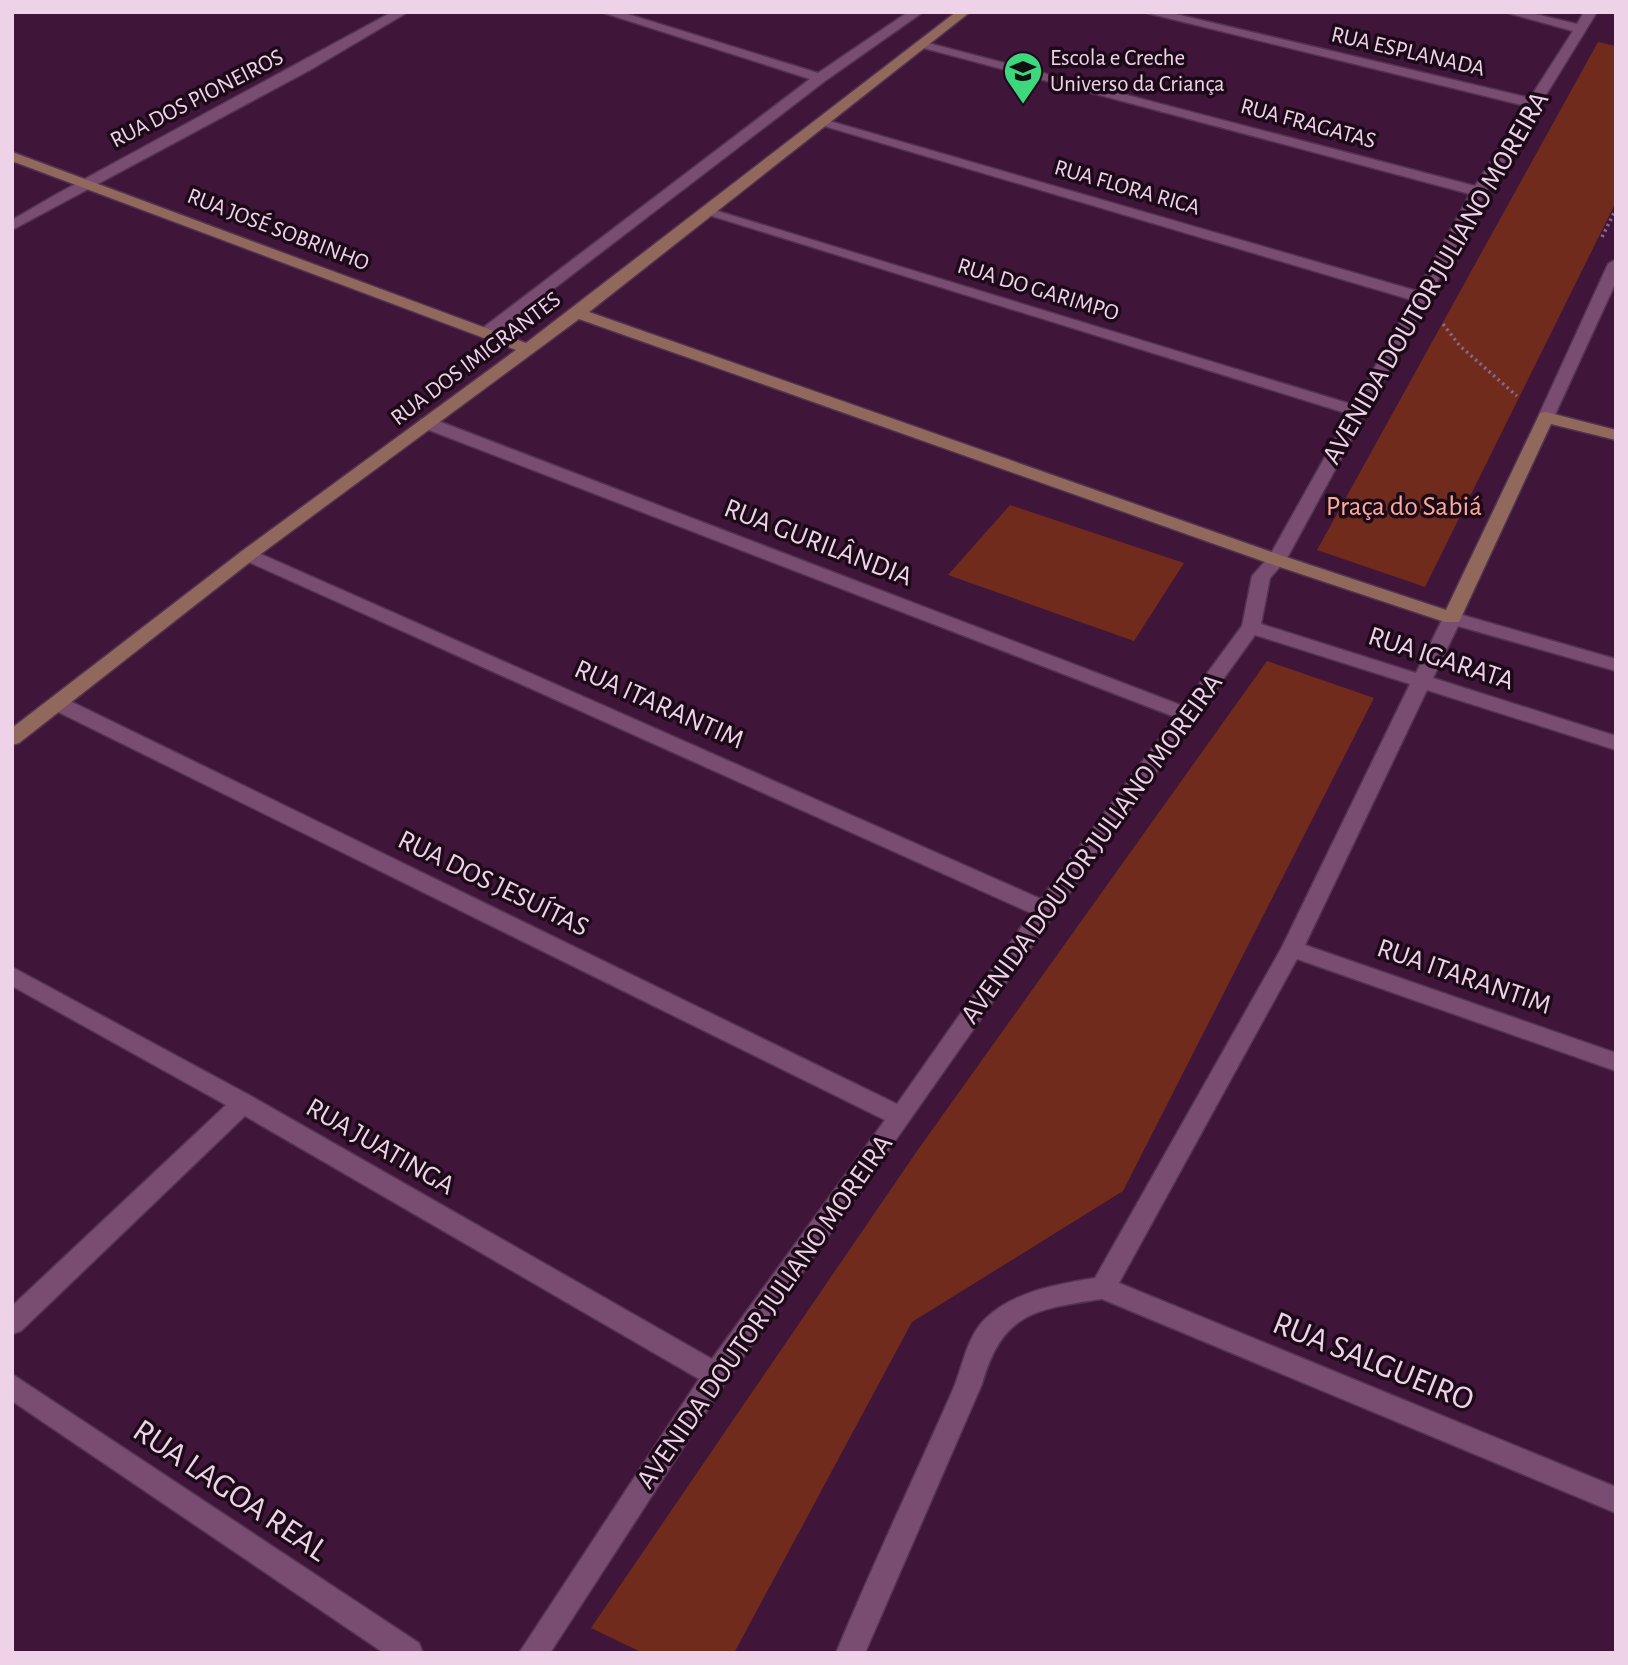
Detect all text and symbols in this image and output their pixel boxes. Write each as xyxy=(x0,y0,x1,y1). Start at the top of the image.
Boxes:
street label: RUA ESPLANADA xyxy=(1329,23,1487,81)
street label: RUA DOS PIONEIROS xyxy=(107,45,287,153)
place label: Escola e Creche Universo da Criança xyxy=(1050,47,1225,96)
school or university icon: Escola e Creche Universo da Criança xyxy=(1002,50,1044,105)
street label: AVENIDA DOUTOR JULIANO MOREIRA xyxy=(1318,87,1554,469)
street label: RUA FRAGATAS xyxy=(1238,95,1378,153)
street label: RUA FLORA RICA xyxy=(1052,156,1202,220)
street label: RUA JOSÉ SOBRINHO xyxy=(184,182,373,275)
street label: RUA DO GARIMPO xyxy=(955,255,1121,325)
street label: RUA DOS IMIGRANTES xyxy=(387,288,565,430)
street label: RUA GURILÂNDIA xyxy=(720,492,917,592)
park label: Praça do Sabiá xyxy=(1326,493,1482,521)
street label: RUA IGARATA xyxy=(1365,622,1517,696)
street label: RUA ITARANTIM xyxy=(570,655,748,755)
street label: AVENIDA DOUTOR JULIANO MOREIRA xyxy=(956,669,1228,1029)
street label: RUA DOS JESUÍTAS xyxy=(393,823,594,942)
street label: RUA ITARANTIM xyxy=(1373,934,1555,1020)
street label: RUA JUATINGA xyxy=(301,1093,459,1201)
street label: AVENIDA DOUTOR JULIANO MOREIRA xyxy=(632,1130,898,1494)
street label: RUA SALGUEIRO xyxy=(1268,1307,1478,1417)
street label: RUA LAGOA REAL xyxy=(127,1414,333,1568)

